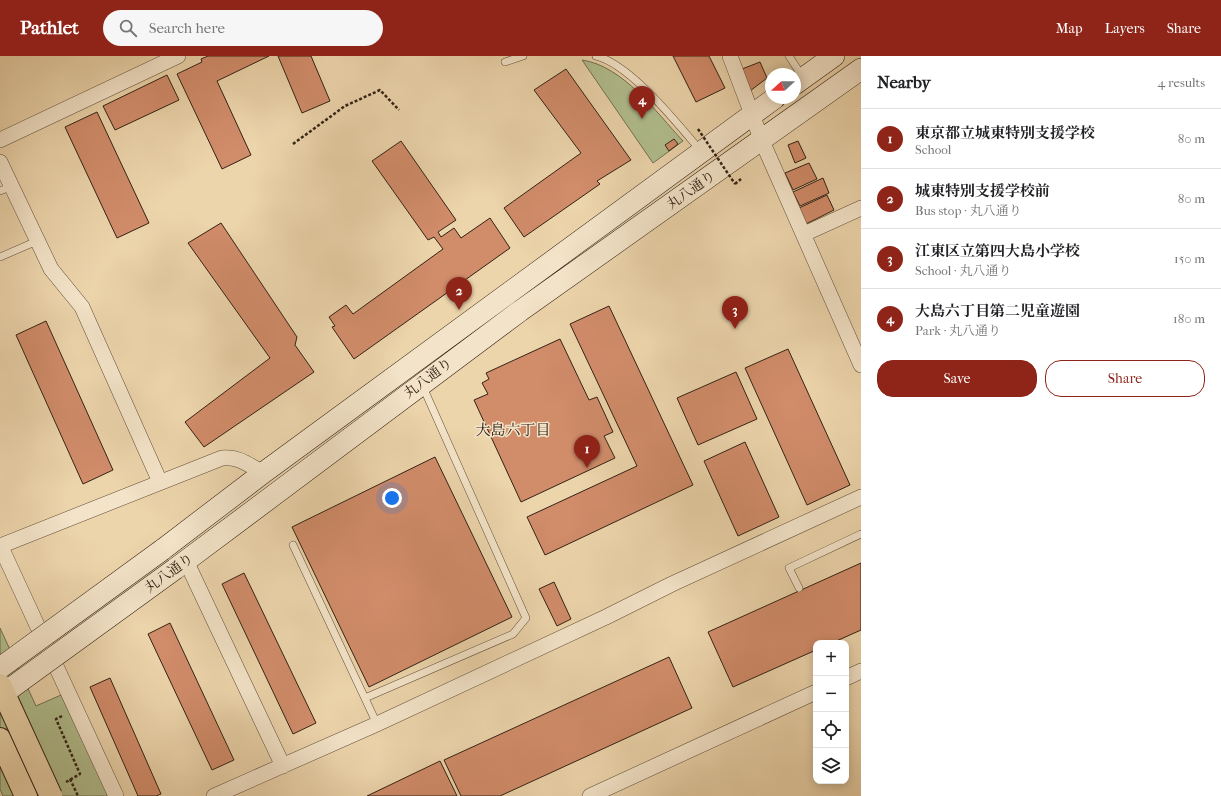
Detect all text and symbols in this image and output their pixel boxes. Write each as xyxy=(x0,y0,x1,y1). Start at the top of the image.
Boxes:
search box xyxy=(103,10,383,46)
text: Pathlet xyxy=(20,17,79,39)
icon: search xyxy=(117,17,139,39)
text: Search here xyxy=(149,19,225,37)
text: Map xyxy=(1056,20,1083,37)
text: Layers xyxy=(1105,20,1145,37)
text: Share xyxy=(1167,20,1201,37)
north arrow xyxy=(765,68,801,104)
text: Nearby xyxy=(877,72,931,92)
text: 4 results xyxy=(1158,75,1205,90)
pin: 4 xyxy=(629,86,655,119)
text: 東京都立城東特別支援学校 xyxy=(915,124,1095,142)
text: 1 xyxy=(888,131,892,146)
text: 80 m xyxy=(1178,131,1205,146)
text: School xyxy=(915,142,951,157)
street label: 丸八通り xyxy=(663,167,719,213)
text: 城東特別支援学校前 xyxy=(915,182,1050,200)
text: 2 xyxy=(887,191,893,206)
text: 80 m xyxy=(1178,191,1205,206)
text: Bus stop · 丸八通り xyxy=(915,203,1022,218)
text: 江東区立第四大島小学校 xyxy=(915,242,1080,260)
text: 3 xyxy=(887,251,893,266)
text: 150 m xyxy=(1174,251,1205,266)
text: School · 丸八通り xyxy=(915,263,1012,278)
pin: 2 xyxy=(446,277,472,310)
pin: 3 xyxy=(722,296,748,329)
text: 大島六丁目第二児童遊園 xyxy=(915,302,1080,320)
text: 4 xyxy=(886,311,894,326)
text: 180 m xyxy=(1173,311,1205,326)
text: Park · 丸八通り xyxy=(915,323,1001,338)
street label: 丸八通り xyxy=(401,354,455,402)
button: Save xyxy=(877,360,1037,397)
button: Share xyxy=(1045,360,1205,397)
district label: 大島六丁目 xyxy=(475,421,551,439)
pin: 1 xyxy=(574,435,600,468)
your location xyxy=(382,488,402,508)
street label: 丸八通り xyxy=(141,550,197,596)
map controls xyxy=(813,640,849,784)
button: + xyxy=(813,640,849,676)
button: − xyxy=(813,676,849,712)
button: locate xyxy=(813,712,849,748)
button: layers xyxy=(813,748,849,784)

